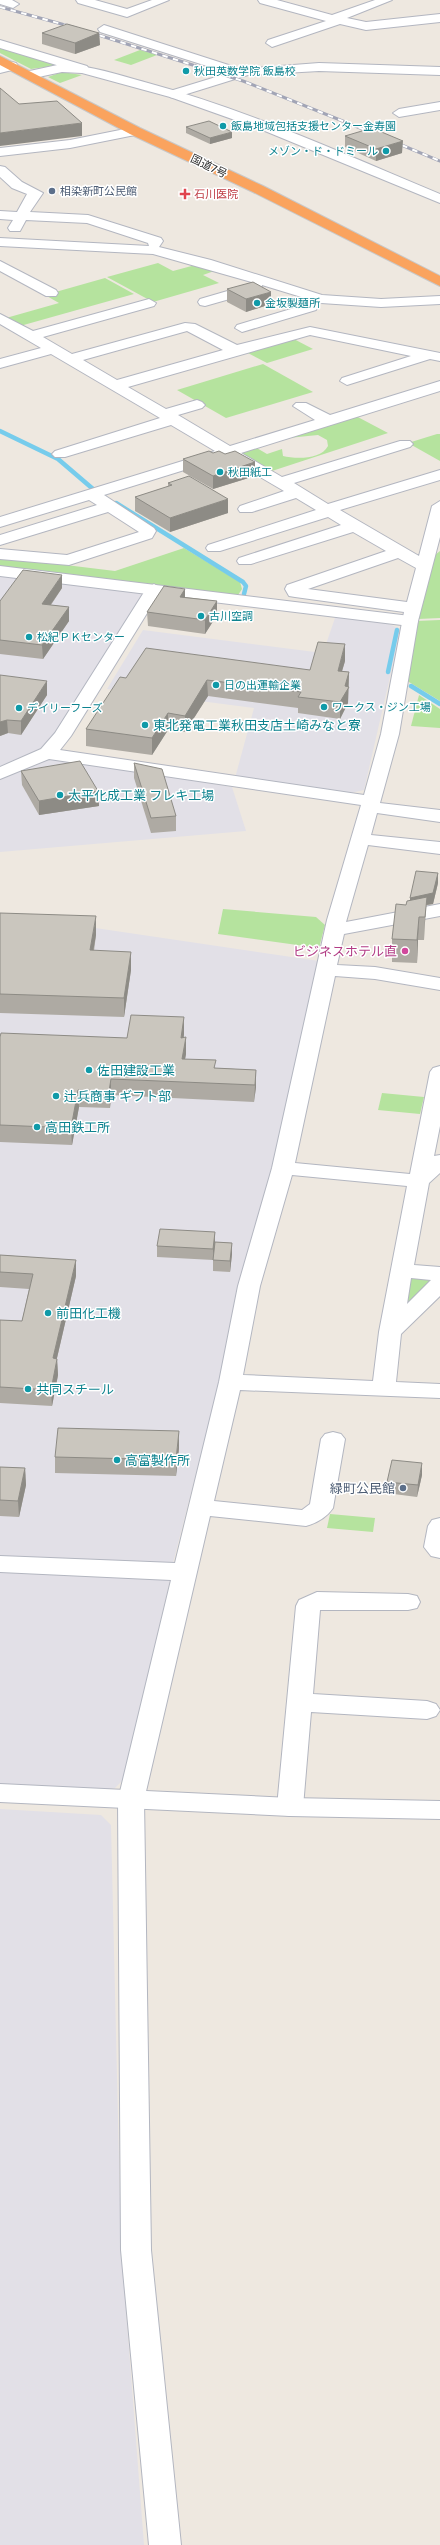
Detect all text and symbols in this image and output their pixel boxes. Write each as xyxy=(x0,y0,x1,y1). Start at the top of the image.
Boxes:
place label: 秋田英数学院 飯島校 xyxy=(194,64,296,77)
marker: 秋田英数学院 飯島校 xyxy=(181,66,191,76)
place label: 飯島地域包括支援センター金寿園 xyxy=(231,119,396,132)
marker: 飯島地域包括支援センター金寿園 xyxy=(218,121,228,131)
place label: メゾン・ド・ドミール xyxy=(268,144,378,157)
marker: メゾン・ド・ドミール xyxy=(381,146,391,156)
street label: 国道7号 xyxy=(189,151,230,180)
place label: 相染新町公民館 xyxy=(60,184,137,197)
marker: 相染新町公民館 xyxy=(47,186,57,196)
place label: 石川医院 xyxy=(194,187,238,200)
marker: 石川医院 xyxy=(179,188,191,200)
place label: 金坂製麺所 xyxy=(265,296,321,309)
marker: 金坂製麺所 xyxy=(252,298,262,308)
place label: 秋田紙工 xyxy=(228,465,272,478)
marker: 秋田紙工 xyxy=(215,467,225,477)
place label: 古川空調 xyxy=(209,609,253,622)
marker: 古川空調 xyxy=(196,611,206,621)
place label: 松紀ＰＫセンター xyxy=(37,630,125,643)
marker: 松紀ＰＫセンター xyxy=(24,632,34,642)
place label: 日の出運輸企業 xyxy=(224,678,301,691)
marker: 日の出運輸企業 xyxy=(211,680,221,690)
place label: ワークス・ジン工場 xyxy=(332,700,431,713)
place label: デイリーフーズ xyxy=(27,701,103,714)
marker: ワークス・ジン工場 xyxy=(319,702,329,712)
marker: デイリーフーズ xyxy=(14,703,24,713)
place label: 東北発電工業秋田支店土崎みなと寮 xyxy=(153,717,361,733)
marker: 東北発電工業秋田支店土崎みなと寮 xyxy=(140,720,150,730)
place label: 太平化成工業 フレキ工場 xyxy=(68,787,214,803)
marker: 太平化成工業 フレキ工場 xyxy=(55,790,65,800)
place label: ビジネスホテル直 xyxy=(293,943,397,959)
marker: ビジネスホテル直 xyxy=(400,946,410,956)
place label: 佐田建設工業 xyxy=(97,1062,175,1078)
marker: 佐田建設工業 xyxy=(84,1065,94,1075)
place label: 辻兵商事 ギフト部 xyxy=(64,1088,171,1104)
marker: 辻兵商事 ギフト部 xyxy=(51,1091,61,1101)
place label: 高田鉄工所 xyxy=(45,1119,110,1135)
marker: 高田鉄工所 xyxy=(32,1122,42,1132)
place label: 前田化工機 xyxy=(56,1305,121,1321)
marker: 前田化工機 xyxy=(43,1308,53,1318)
place label: 共同スチール xyxy=(36,1381,114,1397)
marker: 共同スチール xyxy=(23,1384,33,1394)
place label: 高富製作所 xyxy=(125,1452,190,1468)
marker: 高富製作所 xyxy=(112,1455,122,1465)
place label: 緑町公民館 xyxy=(330,1480,395,1496)
marker: 緑町公民館 xyxy=(398,1483,408,1493)

